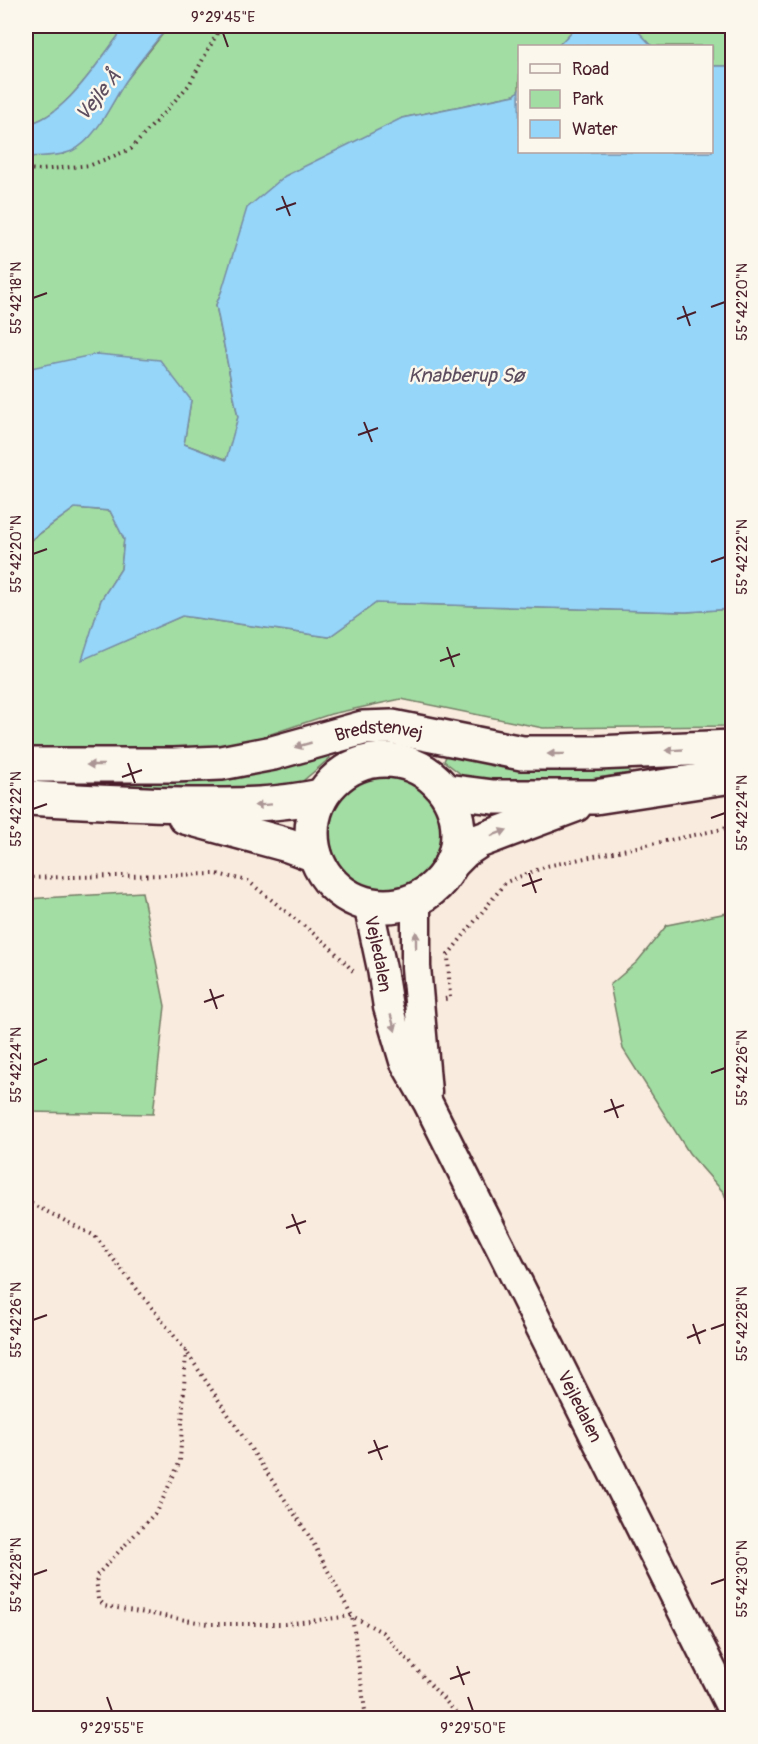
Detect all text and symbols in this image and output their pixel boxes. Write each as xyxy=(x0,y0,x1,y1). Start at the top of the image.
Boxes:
text: 9°29'45"E xyxy=(191,8,255,27)
legend xyxy=(518,45,713,153)
text: Road xyxy=(572,58,609,81)
water label: Vejle Å xyxy=(70,65,127,126)
text: Park xyxy=(572,88,604,111)
text: Water xyxy=(572,118,618,141)
text: 55°42'18"N xyxy=(7,262,26,334)
text: 55°42'20"N xyxy=(733,263,752,341)
water label: Knabberup Sø xyxy=(408,363,526,388)
text: 55°42'20"N xyxy=(7,515,26,593)
text: 55°42'22"N xyxy=(733,519,752,595)
street label: Bredstenvej xyxy=(332,716,425,747)
one-way arrow xyxy=(294,741,312,750)
one-way arrow xyxy=(665,745,684,755)
one-way arrow xyxy=(546,749,565,759)
one-way arrow xyxy=(85,760,104,770)
text: 55°42'22"N xyxy=(7,771,26,847)
text: 55°42'24"N xyxy=(733,775,752,851)
one-way arrow xyxy=(254,800,273,809)
one-way arrow xyxy=(490,827,508,837)
street label: Vejledalen xyxy=(359,914,396,994)
one-way arrow xyxy=(411,931,421,950)
one-way arrow xyxy=(388,1014,398,1032)
text: 55°42'24"N xyxy=(7,1027,26,1103)
text: 55°42'26"N xyxy=(733,1030,752,1106)
text: 55°42'26"N xyxy=(7,1282,26,1358)
text: 55°42'28"N xyxy=(733,1286,752,1362)
street label: Vejledalen xyxy=(552,1367,607,1446)
text: 55°42'28"N xyxy=(7,1537,26,1613)
text: 55°42'30"N xyxy=(733,1540,752,1618)
text: 9°29'55"E xyxy=(80,1719,144,1738)
text: 9°29'50"E xyxy=(440,1719,506,1738)

